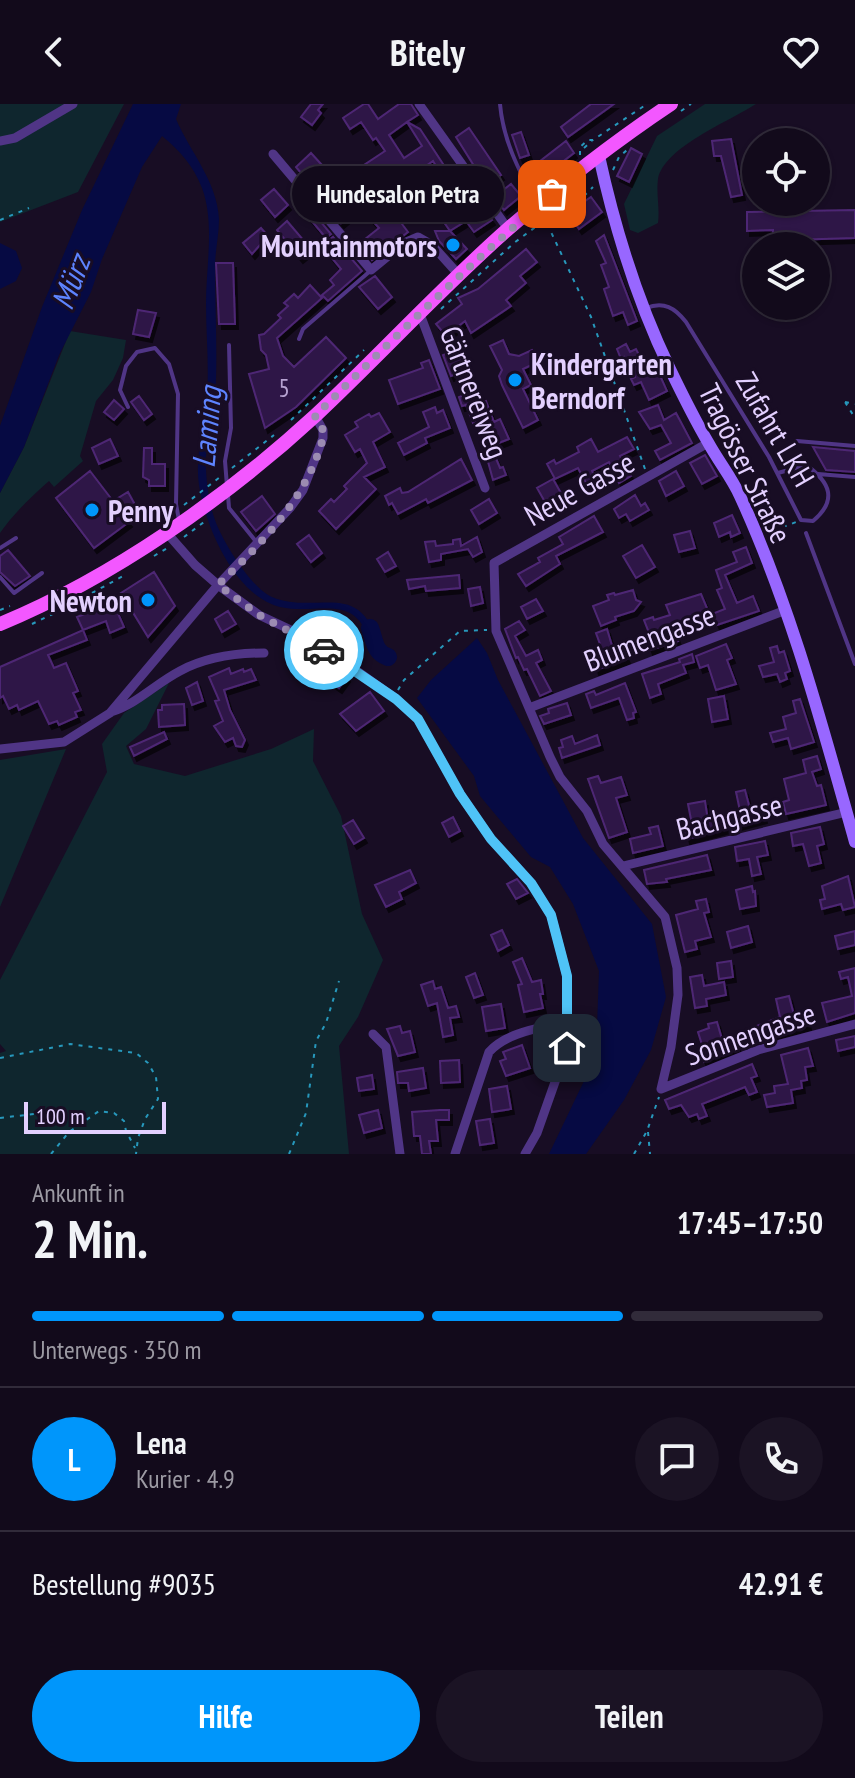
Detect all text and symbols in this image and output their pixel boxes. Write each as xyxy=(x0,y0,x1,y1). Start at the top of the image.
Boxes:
text: Bitely xyxy=(390,29,465,76)
icon: back xyxy=(32,30,76,74)
icon: heart xyxy=(779,30,823,74)
map controls xyxy=(742,128,830,320)
button: locate xyxy=(742,128,830,216)
pin xyxy=(518,160,586,228)
callout: Hundesalon Petra xyxy=(292,166,504,222)
icon: bag xyxy=(530,172,574,216)
text: Hundesalon Petra xyxy=(316,177,480,210)
place label: Mountainmotors xyxy=(261,226,437,265)
button: layers xyxy=(742,232,830,320)
marker: Mountainmotors xyxy=(444,236,462,254)
water label: Mürz xyxy=(41,246,101,315)
street label: Gärtnereiweg xyxy=(432,320,518,464)
place label: Kindergarten Berndorf xyxy=(531,344,672,417)
street label: Zufahrt LKH xyxy=(728,365,824,493)
house number: 5 xyxy=(278,371,290,404)
marker: Kindergarten Berndorf xyxy=(506,371,524,389)
street label: Tragösser Straße xyxy=(691,377,801,549)
water label: Laming xyxy=(182,383,231,469)
street label: Neue Gasse xyxy=(517,442,641,534)
place label: Penny xyxy=(108,491,174,530)
marker: Penny xyxy=(83,501,101,519)
place label: Newton xyxy=(50,581,132,620)
marker: Newton xyxy=(139,591,157,609)
street label: Blumengasse xyxy=(578,594,720,680)
courier xyxy=(284,610,364,690)
icon: car xyxy=(302,628,346,672)
street label: Bachgasse xyxy=(672,784,786,848)
street label: Sonnengasse xyxy=(680,993,820,1073)
pin xyxy=(533,1014,601,1082)
icon: home xyxy=(545,1026,589,1070)
scale bar xyxy=(24,1098,166,1134)
text: 100 m xyxy=(36,1102,85,1130)
text: Ankunft in xyxy=(32,1176,125,1209)
text: 17:45–17:50 xyxy=(677,1203,823,1242)
text: 2 Min. xyxy=(32,1205,148,1272)
text: Unterwegs · 350 m xyxy=(32,1333,202,1366)
button: chat xyxy=(635,1417,719,1501)
button: phone xyxy=(739,1417,823,1501)
text: Lena xyxy=(136,1423,187,1462)
text: L xyxy=(68,1440,80,1479)
text: Kurier · 4.9 xyxy=(136,1462,235,1495)
text: Bestellung #9035 xyxy=(32,1564,216,1603)
text: 42.91 € xyxy=(739,1564,823,1603)
button: Hilfe xyxy=(32,1670,420,1762)
button: Teilen xyxy=(436,1670,823,1762)

